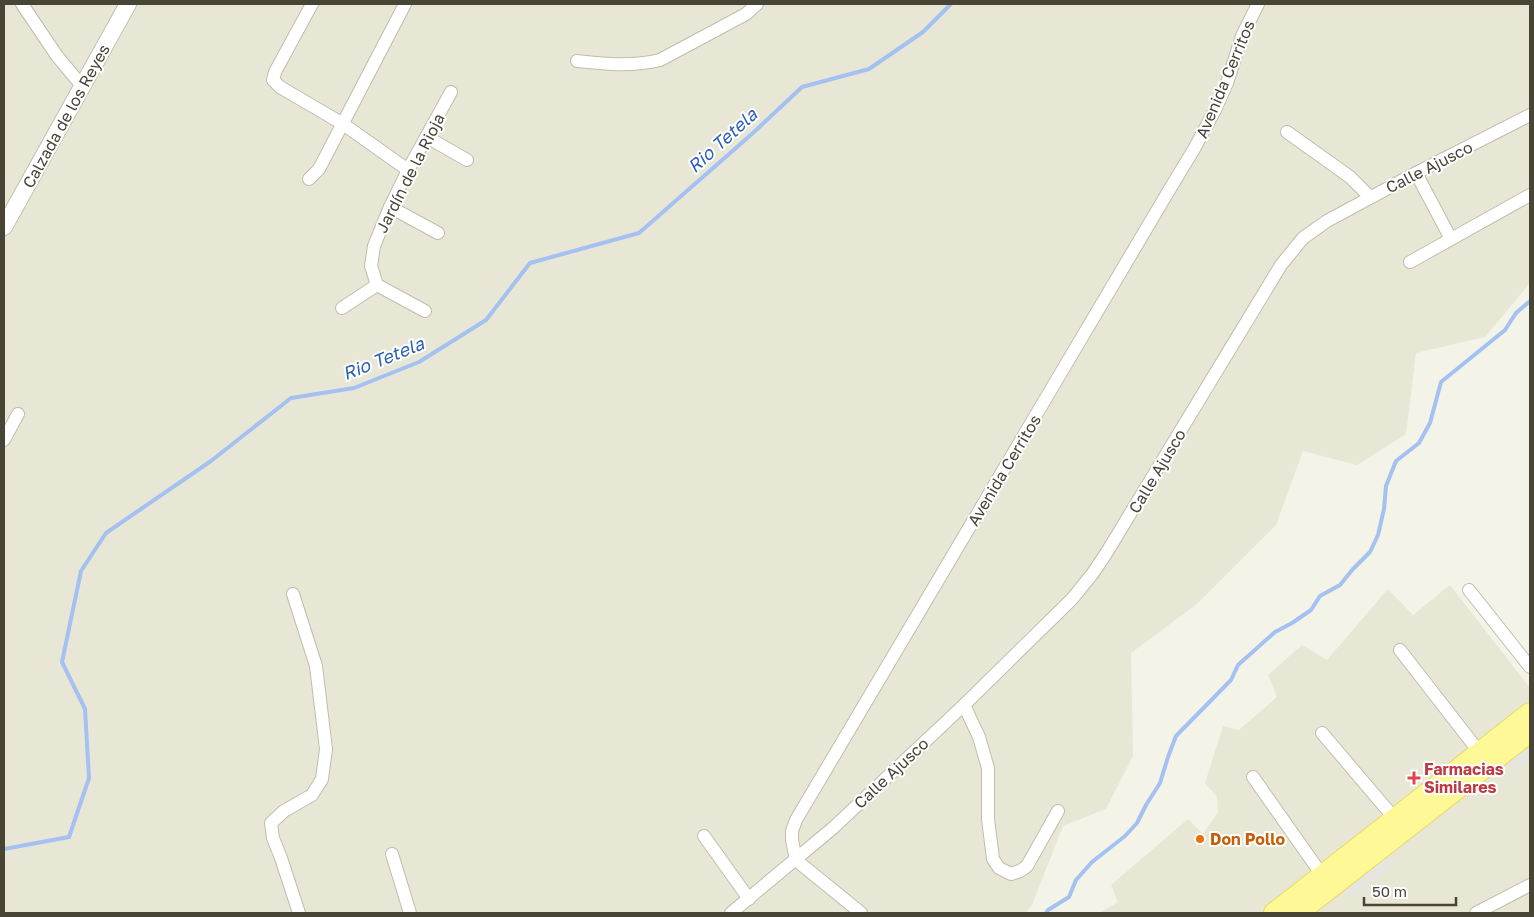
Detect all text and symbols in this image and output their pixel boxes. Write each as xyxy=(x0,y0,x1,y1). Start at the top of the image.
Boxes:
street label: Avenida Cerritos xyxy=(1191,17,1259,141)
street label: Calzada de los Reyes xyxy=(18,41,114,191)
water label: Rio Tetela xyxy=(683,103,762,177)
street label: Jardín de la Rioja xyxy=(371,110,449,236)
street label: Calle Ajusco xyxy=(1382,137,1476,197)
water label: Rio Tetela xyxy=(339,331,428,384)
street label: Avenida Cerritos xyxy=(963,411,1045,529)
street label: Calle Ajusco xyxy=(1124,425,1190,517)
street label: Calle Ajusco xyxy=(850,733,932,813)
place label: Farmacias Similares xyxy=(1424,759,1504,797)
marker: Farmacias Similares xyxy=(1408,772,1420,784)
place label: Don Pollo xyxy=(1210,829,1286,849)
marker: Don Pollo xyxy=(1194,833,1206,845)
scale bar xyxy=(1364,874,1456,906)
text: 50 m xyxy=(1372,882,1407,900)

